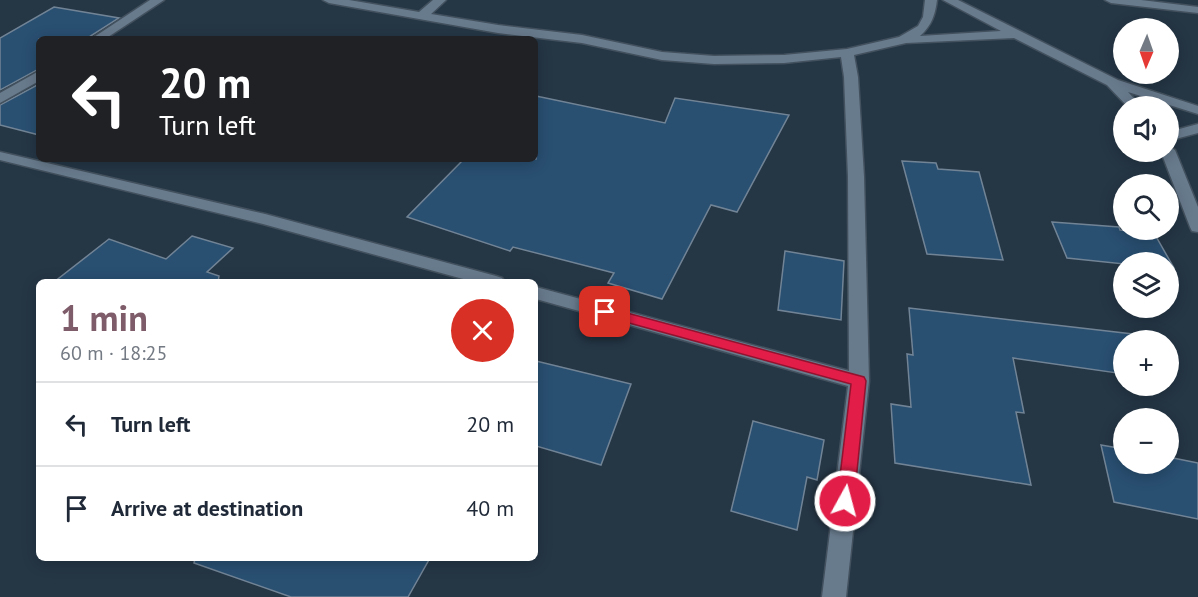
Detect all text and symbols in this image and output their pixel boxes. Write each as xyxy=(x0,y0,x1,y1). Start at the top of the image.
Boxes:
north arrow xyxy=(1113,18,1179,84)
map controls xyxy=(1113,18,1179,474)
text: 20 m xyxy=(159,55,251,110)
icon: left xyxy=(60,60,138,138)
button: sound xyxy=(1113,96,1179,162)
text: Turn left xyxy=(159,108,256,142)
button: search xyxy=(1113,174,1179,240)
button: layers xyxy=(1113,252,1179,318)
pin xyxy=(579,286,630,337)
text: 1 min xyxy=(60,294,148,341)
icon: arrive xyxy=(588,295,621,328)
button: close xyxy=(451,299,514,362)
button: + xyxy=(1113,330,1179,396)
text: 60 m · 18:25 xyxy=(60,340,167,366)
icon: left xyxy=(60,408,93,441)
button: − xyxy=(1113,408,1179,474)
text: Turn left xyxy=(111,410,191,438)
text: 20 m xyxy=(466,410,514,438)
position arrow xyxy=(813,469,877,533)
icon: arrive xyxy=(60,492,93,525)
text: Arrive at destination xyxy=(111,494,303,522)
text: 40 m xyxy=(466,494,514,522)

